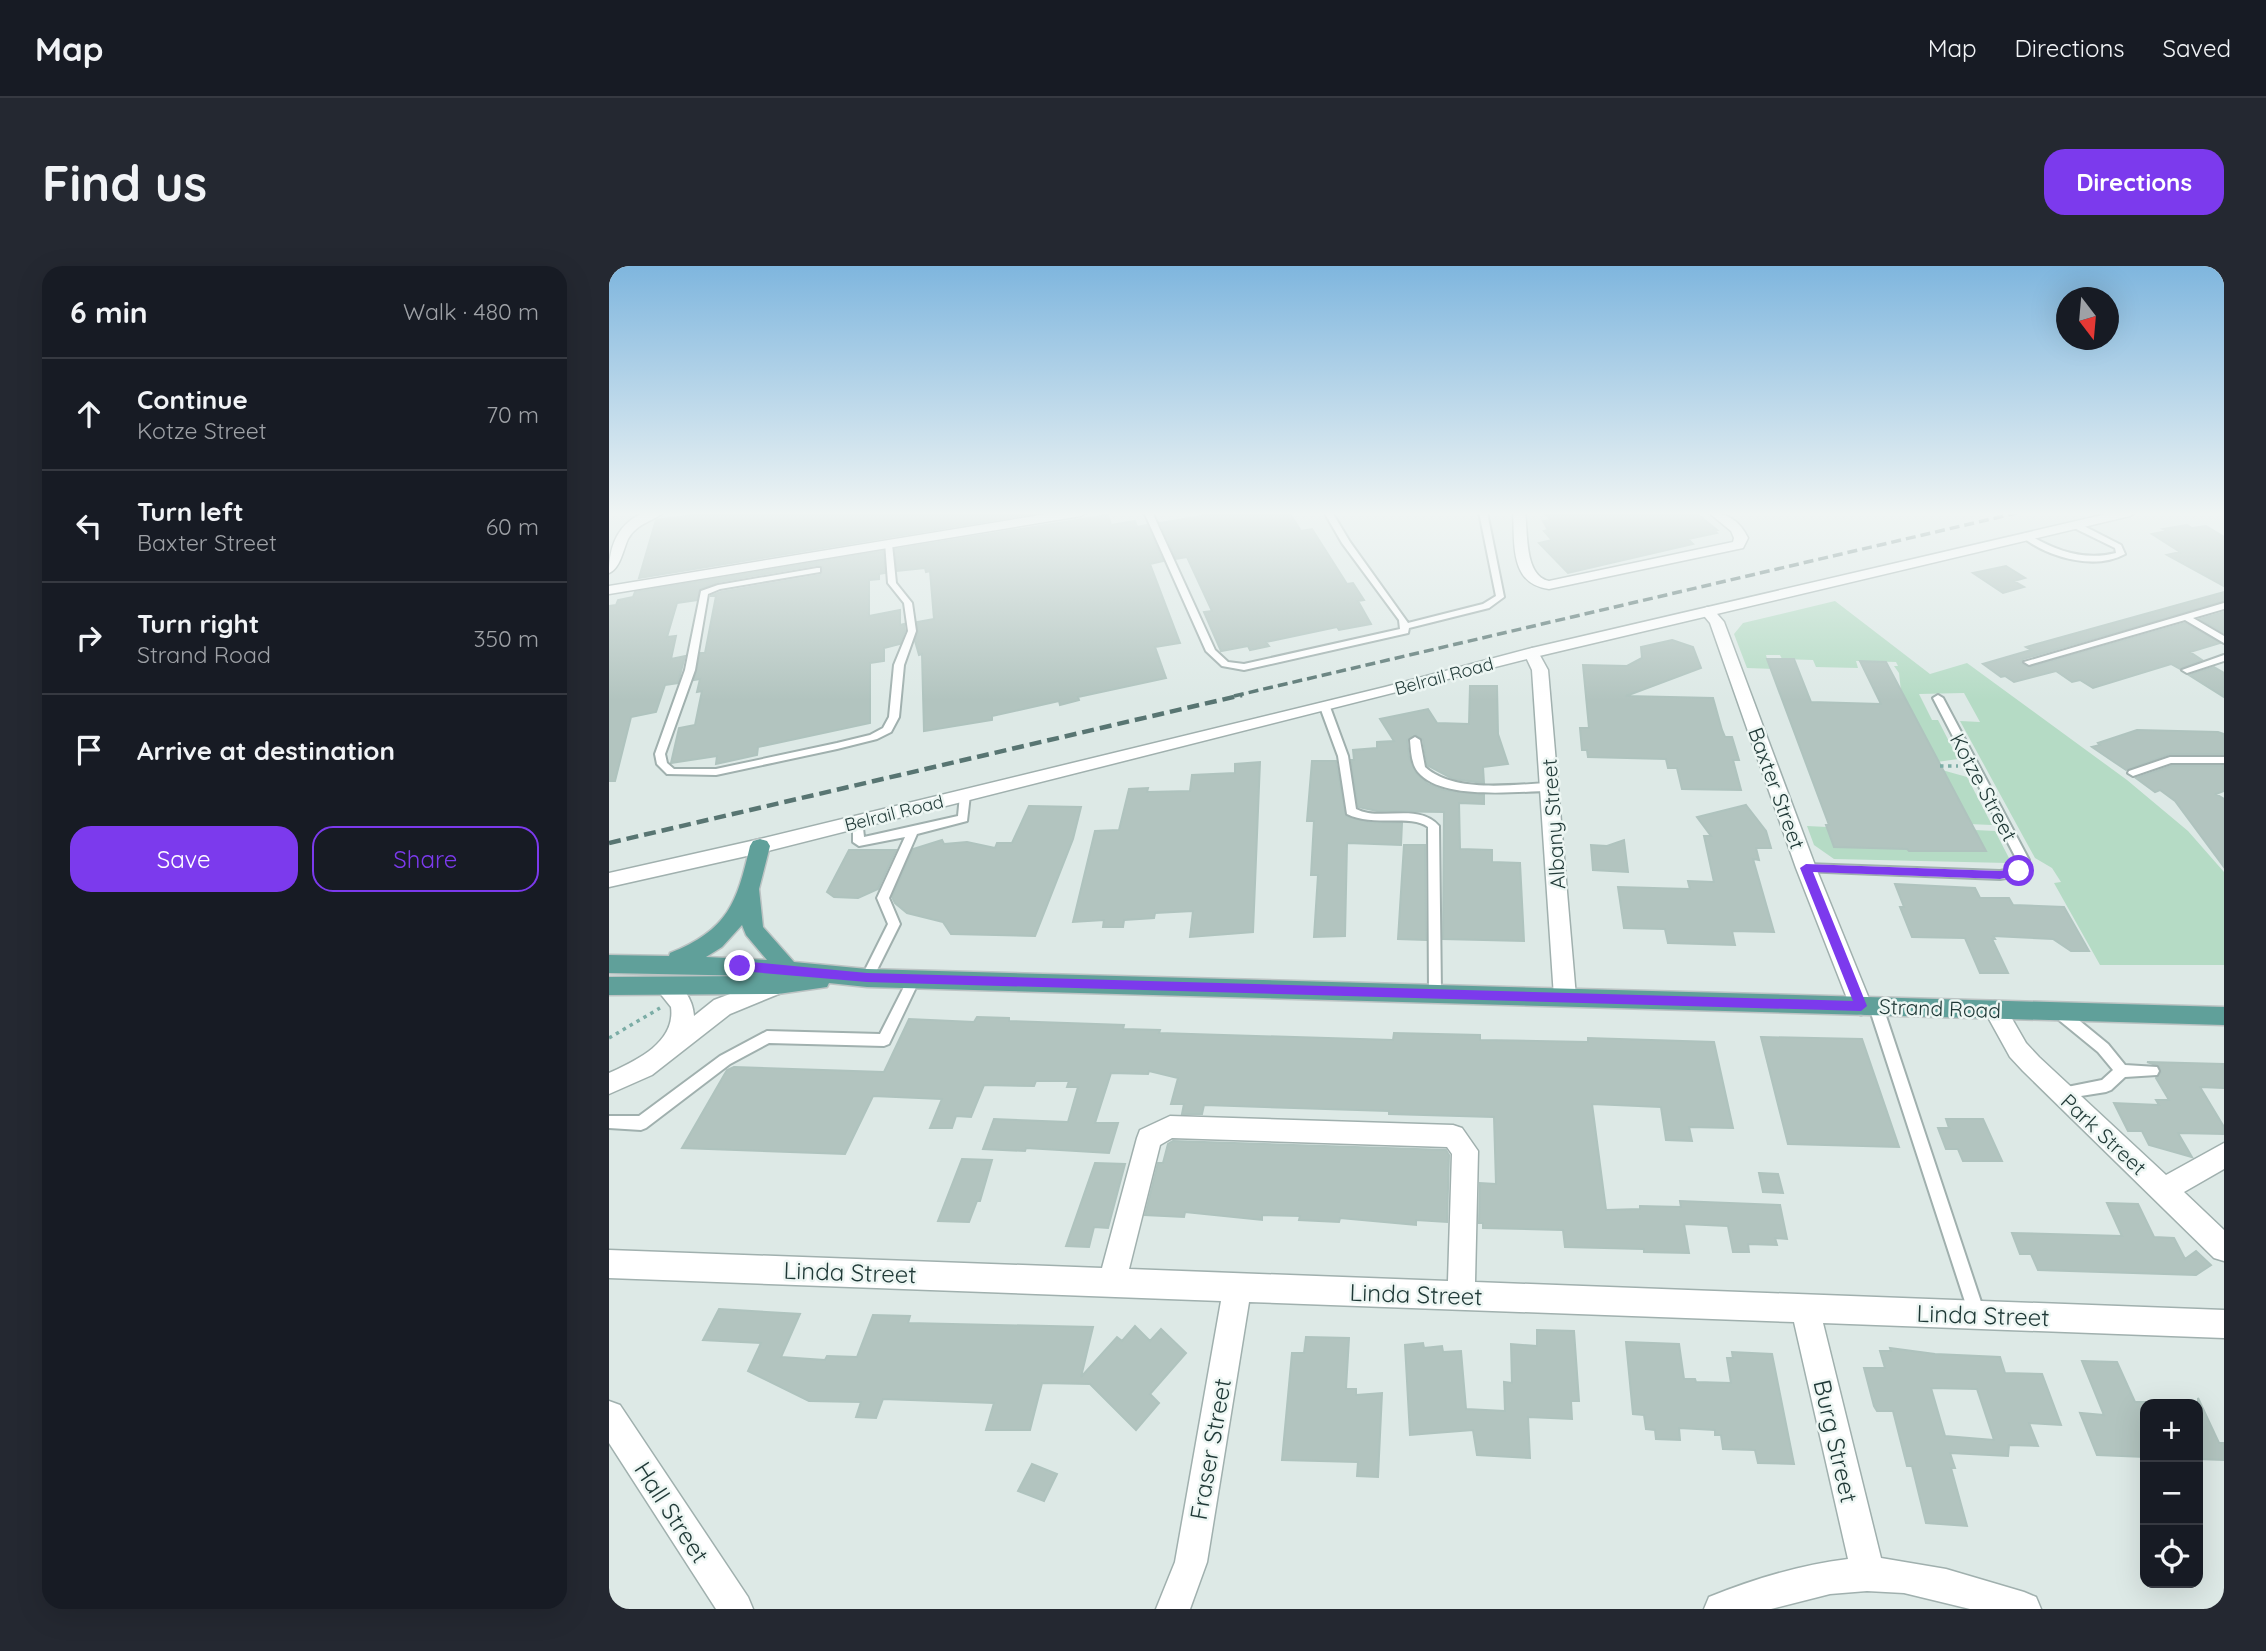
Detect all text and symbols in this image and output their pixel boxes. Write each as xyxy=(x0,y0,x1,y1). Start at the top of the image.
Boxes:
text: Map xyxy=(35,28,103,69)
text: Map xyxy=(1928,33,1977,63)
text: Directions xyxy=(2015,33,2125,63)
text: Saved xyxy=(2163,33,2231,63)
button: Directions xyxy=(2044,149,2224,215)
text: Find us xyxy=(42,152,207,213)
north arrow xyxy=(2056,287,2119,350)
text: 6 min xyxy=(70,293,148,331)
text: Walk · 480 m xyxy=(403,297,539,326)
text: Continue xyxy=(137,383,248,416)
icon: ahead xyxy=(70,395,108,433)
text: 70 m xyxy=(486,400,539,429)
text: Kotze Street xyxy=(137,416,267,445)
text: Turn left xyxy=(137,495,244,528)
icon: left xyxy=(70,507,108,545)
text: 60 m xyxy=(486,512,539,541)
text: Baxter Street xyxy=(137,528,277,557)
text: Turn right xyxy=(137,607,259,640)
icon: right xyxy=(70,619,108,657)
text: 350 m xyxy=(473,624,539,653)
text: Strand Road xyxy=(137,640,271,669)
street label: Belrail Road xyxy=(1392,652,1496,700)
street label: Baxter Street xyxy=(1743,724,1811,852)
street label: Kotze Street xyxy=(1945,729,2023,845)
icon: arrive xyxy=(70,731,108,769)
text: Arrive at destination xyxy=(137,734,395,767)
street label: Albany Street xyxy=(1535,758,1571,890)
street label: Belrail Road xyxy=(842,790,946,836)
button: Save xyxy=(70,826,298,892)
button: Share xyxy=(312,826,539,892)
route start xyxy=(2003,855,2034,886)
route end xyxy=(724,950,755,981)
street label: Strand Road xyxy=(1878,993,2002,1023)
street label: Park Street xyxy=(2056,1088,2152,1180)
street label: Linda Street xyxy=(783,1255,917,1289)
street label: Linda Street xyxy=(1349,1277,1483,1311)
street label: Linda Street xyxy=(1916,1298,2050,1332)
street label: Fraser Street xyxy=(1183,1376,1237,1522)
street label: Burg Street xyxy=(1807,1377,1865,1505)
map controls xyxy=(2140,1399,2203,1588)
button: + xyxy=(2140,1399,2203,1462)
street label: Hall Street xyxy=(628,1456,716,1568)
button: − xyxy=(2140,1462,2203,1525)
button: locate xyxy=(2140,1525,2203,1588)

